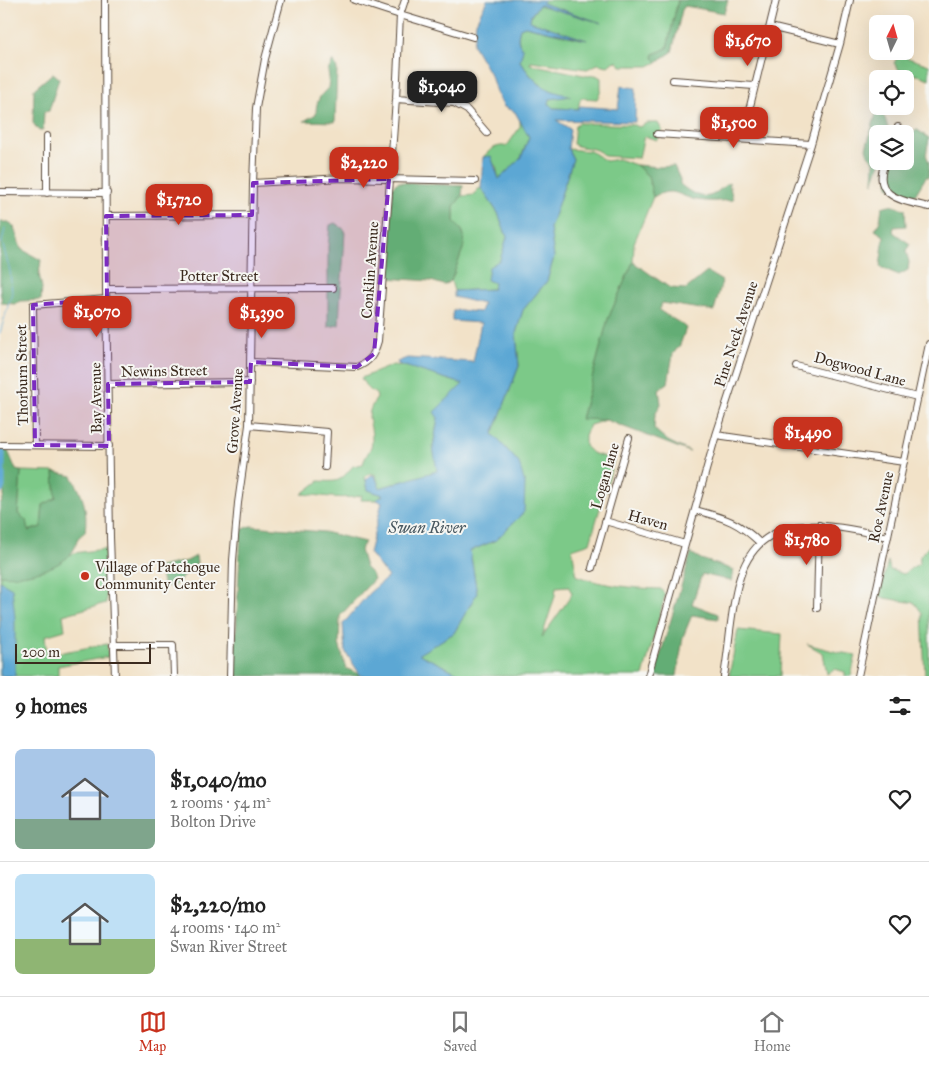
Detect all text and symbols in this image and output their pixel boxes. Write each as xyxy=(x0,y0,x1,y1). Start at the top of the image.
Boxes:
north arrow xyxy=(869,15,914,60)
map controls xyxy=(869,15,914,170)
pin: $1,670 xyxy=(707,24,789,67)
text: $1,670 xyxy=(725,31,771,50)
pin: $1,040 xyxy=(401,70,483,113)
button: locate xyxy=(869,70,914,115)
text: $1,040 xyxy=(418,77,466,96)
pin: $1,500 xyxy=(693,106,775,149)
text: $1,500 xyxy=(711,113,757,132)
button: layers xyxy=(869,125,914,170)
pin: $2,220 xyxy=(323,146,405,189)
text: $2,220 xyxy=(341,153,388,172)
pin: $1,720 xyxy=(138,184,220,226)
text: $1,720 xyxy=(157,190,201,209)
street label: Conklin Avenue xyxy=(358,221,382,319)
street label: Potter Street xyxy=(180,267,259,285)
street label: Pine Neck Avenue xyxy=(710,279,762,389)
pin: $1,070 xyxy=(56,296,138,338)
pin: $1,390 xyxy=(221,296,303,339)
text: $1,070 xyxy=(73,302,121,321)
text: $1,390 xyxy=(240,303,284,322)
street label: Thorburn Street xyxy=(12,324,32,426)
street label: Dogwood Lane xyxy=(812,348,908,390)
street label: Newins Street xyxy=(120,361,208,381)
street label: Bay Avenue xyxy=(86,362,106,434)
street label: Grove Avenue xyxy=(223,368,247,454)
pin: $1,490 xyxy=(767,416,849,459)
text: $1,490 xyxy=(784,423,832,442)
street label: Logan lane xyxy=(587,441,623,511)
street label: Roe Avenue xyxy=(865,470,897,544)
street label: Haven xyxy=(626,506,670,534)
water label: Swan River xyxy=(388,518,467,537)
pin: $1,780 xyxy=(766,524,848,566)
text: $1,780 xyxy=(784,530,830,549)
place label: Village of Patchogue Community Center xyxy=(94,558,220,593)
marker: Village of Patchogue Community Center xyxy=(79,570,91,582)
scale bar xyxy=(15,641,151,664)
text: 200 m xyxy=(22,644,60,661)
icon: filters xyxy=(886,692,914,720)
text: 9 homes xyxy=(15,693,87,719)
text: $1,040/mo xyxy=(170,767,266,793)
icon: home xyxy=(55,769,115,829)
icon: heart xyxy=(886,785,914,813)
text: 2 rooms · 54 m² xyxy=(170,793,271,812)
text: Bolton Drive xyxy=(170,812,256,831)
text: $2,220/mo xyxy=(170,892,266,918)
icon: home xyxy=(55,894,115,954)
icon: heart xyxy=(886,910,914,938)
text: 4 rooms · 140 m² xyxy=(170,918,280,937)
text: Swan River Street xyxy=(170,937,287,956)
tab: Map xyxy=(139,1008,167,1055)
tab: Saved xyxy=(444,1008,477,1055)
tab: Home xyxy=(754,1008,790,1055)

